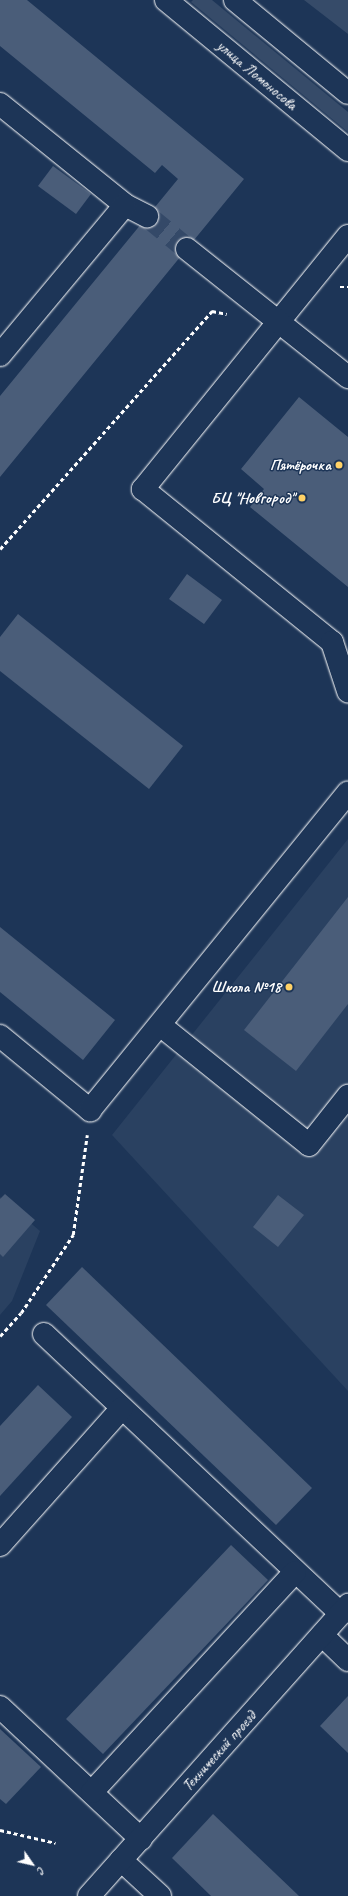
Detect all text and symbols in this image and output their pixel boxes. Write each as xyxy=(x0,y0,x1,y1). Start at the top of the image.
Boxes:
street label: улица Ломоносова xyxy=(213,36,301,114)
place label: Пятёрочка xyxy=(270,455,331,475)
marker: Пятёрочка xyxy=(334,460,344,470)
place label: БЦ "Новгород" xyxy=(211,488,294,508)
marker: БЦ "Новгород" xyxy=(297,493,307,503)
place label: Школа №18 xyxy=(211,977,281,997)
marker: Школа №18 xyxy=(284,982,294,992)
street label: Технический проезд xyxy=(178,1707,260,1795)
north arrow xyxy=(12,1844,52,1884)
text: С xyxy=(35,1865,49,1877)

